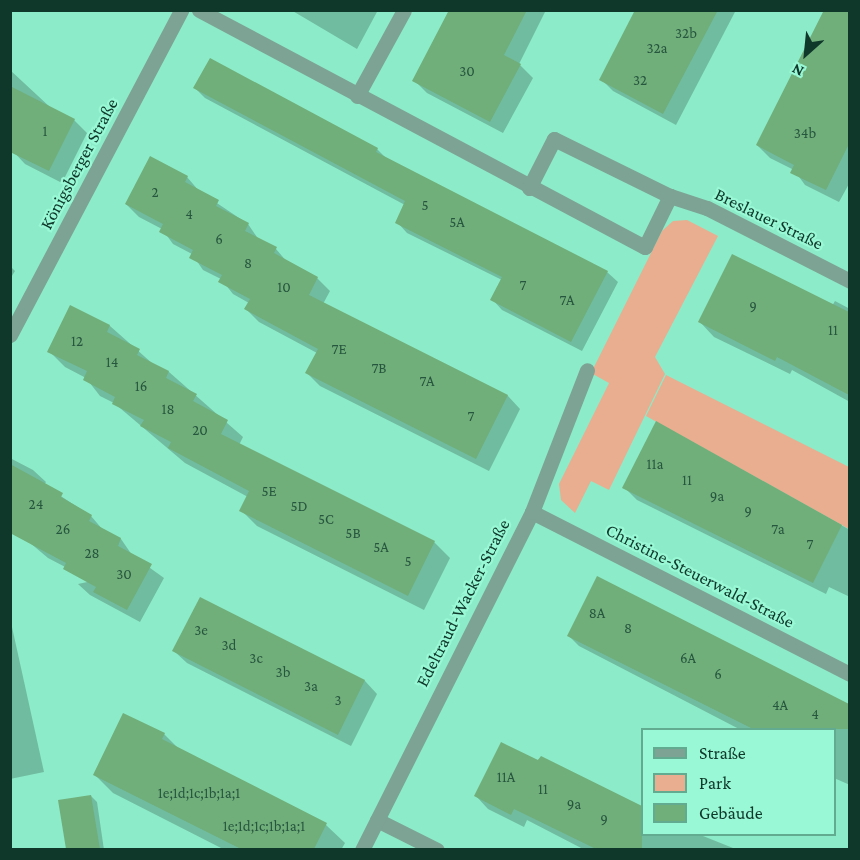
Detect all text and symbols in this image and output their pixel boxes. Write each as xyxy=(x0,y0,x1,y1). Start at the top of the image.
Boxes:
north arrow xyxy=(776,24,836,84)
house number: 32b xyxy=(675,25,697,43)
house number: 32a xyxy=(646,40,668,58)
text: N xyxy=(789,60,806,81)
house number: 30 xyxy=(459,63,475,81)
house number: 32 xyxy=(633,72,647,90)
street label: Königsberger Straße xyxy=(35,95,123,233)
house number: 1 xyxy=(43,123,47,141)
house number: 34b xyxy=(794,125,816,143)
street label: Breslauer Straße xyxy=(711,183,827,255)
house number: 2 xyxy=(151,184,159,202)
house number: 5 xyxy=(421,197,429,215)
house number: 4 xyxy=(185,206,193,224)
house number: 5A xyxy=(449,214,465,232)
house number: 6 xyxy=(215,231,223,249)
house number: 8 xyxy=(244,255,252,273)
house number: 7 xyxy=(520,277,526,295)
house number: 10 xyxy=(277,279,291,297)
house number: 7A xyxy=(560,292,574,310)
house number: 9 xyxy=(749,298,757,316)
house number: 11 xyxy=(828,322,838,340)
house number: 12 xyxy=(71,333,83,351)
house number: 7E xyxy=(331,341,347,359)
house number: 14 xyxy=(106,354,118,372)
house number: 7B xyxy=(371,360,387,378)
house number: 7A xyxy=(420,373,434,391)
house number: 16 xyxy=(135,378,147,396)
house number: 18 xyxy=(161,401,175,419)
house number: 7 xyxy=(468,408,474,426)
house number: 20 xyxy=(192,422,208,440)
house number: 11a xyxy=(647,456,663,474)
house number: 11 xyxy=(682,472,692,490)
house number: 5E xyxy=(261,483,277,501)
house number: 9a xyxy=(710,488,724,506)
house number: 24 xyxy=(29,496,43,514)
house number: 5D xyxy=(290,498,308,516)
house number: 9 xyxy=(744,503,752,521)
house number: 5C xyxy=(318,511,334,529)
street label: Edeltraud-Wacker-Straße xyxy=(411,516,515,690)
street label: Christine-Steuerwald-Straße xyxy=(602,519,798,633)
house number: 26 xyxy=(56,521,70,539)
house number: 7a xyxy=(771,521,785,539)
house number: 5B xyxy=(345,525,361,543)
house number: 7 xyxy=(807,536,813,554)
house number: 5A xyxy=(373,539,389,557)
house number: 28 xyxy=(84,545,100,563)
house number: 5 xyxy=(404,553,412,571)
house number: 30 xyxy=(116,566,132,584)
house number: 8A xyxy=(589,605,605,623)
house number: 8 xyxy=(624,620,632,638)
house number: 3e xyxy=(194,622,208,640)
house number: 3d xyxy=(221,637,237,655)
house number: 3c xyxy=(249,650,263,668)
house number: 6A xyxy=(680,650,696,668)
house number: 3b xyxy=(276,664,290,682)
house number: 6 xyxy=(714,666,722,684)
house number: 3a xyxy=(304,678,318,696)
house number: 3 xyxy=(334,692,342,710)
house number: 4A xyxy=(772,697,788,715)
house number: 4 xyxy=(811,706,819,724)
legend xyxy=(641,728,836,836)
text: Straße xyxy=(699,743,746,763)
house number: 11A xyxy=(497,769,515,787)
text: Park xyxy=(699,773,731,793)
house number: 11 xyxy=(538,781,548,799)
house number: 1e;1d;1c;1b;1a;1 xyxy=(158,785,240,803)
house number: 9a xyxy=(567,796,581,814)
text: Gebäude xyxy=(699,803,763,823)
house number: 9 xyxy=(600,811,608,829)
house number: 1e;1d;1c;1b;1a;1 xyxy=(223,818,305,836)

